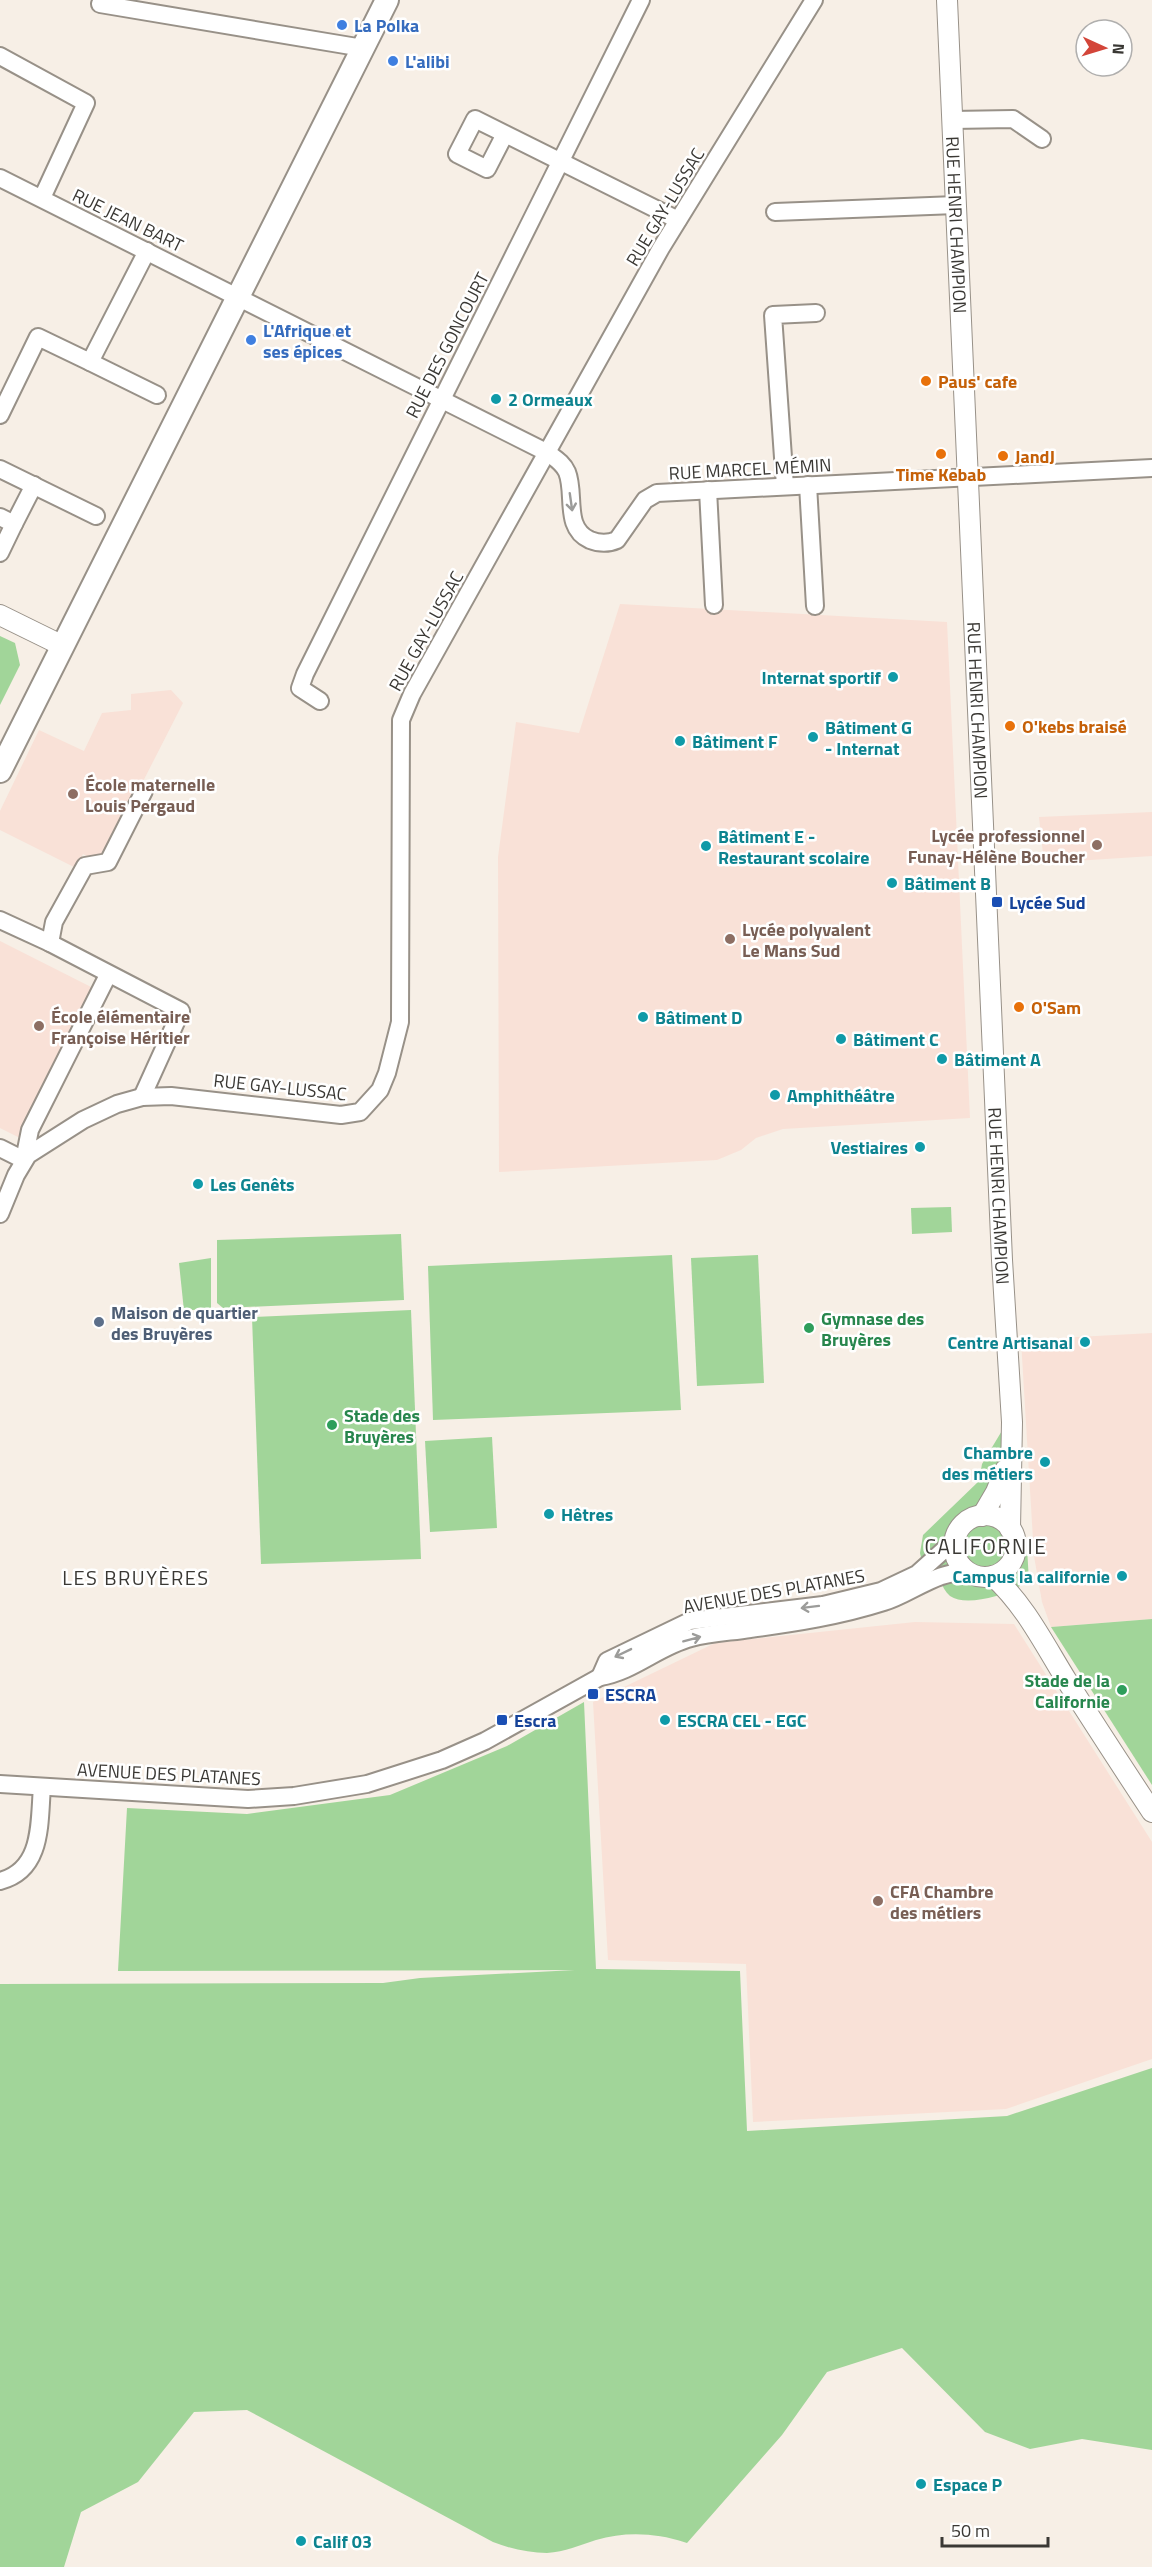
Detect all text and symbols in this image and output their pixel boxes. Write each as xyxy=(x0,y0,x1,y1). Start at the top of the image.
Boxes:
place label: La Polka xyxy=(354,12,419,39)
marker: La Polka xyxy=(335,18,349,32)
north arrow xyxy=(1074,18,1134,78)
text: N xyxy=(1107,43,1131,55)
place label: L'alibi xyxy=(405,48,450,75)
marker: L'alibi xyxy=(386,54,400,68)
street label: RUE HENRI CHAMPION xyxy=(939,136,974,314)
street label: RUE GAY-LUSSAC xyxy=(619,143,711,271)
street label: RUE JEAN BART xyxy=(68,181,189,259)
street label: RUE DES GONCOURT xyxy=(399,267,496,423)
place label: L'Afrique et ses épices xyxy=(263,317,351,365)
marker: L'Afrique et ses épices xyxy=(244,333,258,347)
place label: Paus' cafe xyxy=(938,368,1017,395)
marker: Paus' cafe xyxy=(919,374,933,388)
place label: 2 Ormeaux xyxy=(508,386,593,413)
marker: 2 Ormeaux xyxy=(489,392,503,406)
place label: JandJ xyxy=(1015,443,1055,470)
marker: Time Kebab xyxy=(934,447,948,461)
marker: JandJ xyxy=(996,449,1010,463)
street label: RUE MARCEL MÉMIN xyxy=(668,451,832,487)
place label: Time Kebab xyxy=(896,461,987,488)
one-way arrow xyxy=(565,492,576,512)
street label: RUE GAY-LUSSAC xyxy=(382,566,470,696)
street label: RUE HENRI CHAMPION xyxy=(961,621,995,800)
place label: Internat sportif xyxy=(762,664,882,691)
marker: Internat sportif xyxy=(886,670,900,684)
place label: O'kebs braisé xyxy=(1022,713,1127,740)
place label: Bâtiment G - Internat xyxy=(825,714,912,762)
marker: O'kebs braisé xyxy=(1003,719,1017,733)
place label: Bâtiment F xyxy=(692,728,778,755)
marker: Bâtiment G - Internat xyxy=(806,730,820,744)
marker: Bâtiment F xyxy=(673,734,687,748)
place label: École maternelle Louis Pergaud xyxy=(85,771,215,819)
marker: École maternelle Louis Pergaud xyxy=(66,787,80,801)
place label: Lycée professionnel Funay-Hélène Boucher xyxy=(908,822,1085,870)
place label: Bâtiment E - Restaurant scolaire xyxy=(718,823,869,871)
marker: Lycée professionnel Funay-Hélène Boucher xyxy=(1090,838,1104,852)
marker: Bâtiment E - Restaurant scolaire xyxy=(699,839,713,853)
place label: Bâtiment B xyxy=(904,870,991,897)
marker: Bâtiment B xyxy=(885,876,899,890)
place label: Lycée Sud xyxy=(1009,889,1086,916)
marker: Lycée Sud xyxy=(990,895,1004,909)
place label: Lycée polyvalent Le Mans Sud xyxy=(742,916,871,964)
marker: Lycée polyvalent Le Mans Sud xyxy=(723,932,737,946)
place label: O'Sam xyxy=(1031,994,1081,1021)
marker: O'Sam xyxy=(1012,1000,1026,1014)
place label: École élémentaire Françoise Héritier xyxy=(51,1003,190,1051)
place label: Bâtiment D xyxy=(655,1004,743,1031)
marker: Bâtiment D xyxy=(636,1010,650,1024)
marker: École élémentaire Françoise Héritier xyxy=(32,1019,46,1033)
place label: Bâtiment C xyxy=(853,1026,939,1053)
marker: Bâtiment C xyxy=(834,1032,848,1046)
place label: Bâtiment A xyxy=(954,1046,1041,1073)
marker: Bâtiment A xyxy=(935,1052,949,1066)
street label: RUE GAY-LUSSAC xyxy=(212,1067,348,1107)
place label: Amphithéâtre xyxy=(787,1082,895,1109)
marker: Amphithéâtre xyxy=(768,1088,782,1102)
street label: RUE HENRI CHAMPION xyxy=(982,1107,1017,1285)
place label: Vestiaires xyxy=(831,1134,908,1161)
marker: Vestiaires xyxy=(913,1140,927,1154)
place label: Les Genêts xyxy=(210,1171,295,1198)
marker: Les Genêts xyxy=(191,1177,205,1191)
place label: Maison de quartier des Bruyères xyxy=(111,1299,258,1347)
place label: Gymnase des Bruyères xyxy=(821,1305,924,1353)
marker: Maison de quartier des Bruyères xyxy=(92,1315,106,1329)
marker: Gymnase des Bruyères xyxy=(802,1321,816,1335)
place label: Centre Artisanal xyxy=(947,1329,1073,1356)
marker: Centre Artisanal xyxy=(1078,1335,1092,1349)
place label: Stade des Bruyères xyxy=(344,1402,420,1450)
marker: Stade des Bruyères xyxy=(325,1418,339,1432)
place label: Chambre des métiers xyxy=(942,1439,1033,1487)
marker: Chambre des métiers xyxy=(1038,1455,1052,1469)
place label: Hêtres xyxy=(561,1501,613,1528)
marker: Hêtres xyxy=(542,1507,556,1521)
district label: CALIFORNIE xyxy=(925,1530,1047,1562)
district label: LES BRUYÈRES xyxy=(62,1562,210,1593)
street label: AVENUE DES PLATANES xyxy=(681,1562,867,1620)
place label: Campus la californie xyxy=(953,1563,1110,1590)
marker: Campus la californie xyxy=(1115,1569,1129,1583)
one-way arrow xyxy=(801,1601,821,1612)
one-way arrow xyxy=(682,1633,701,1644)
one-way arrow xyxy=(615,1648,633,1660)
place label: Stade de la Californie xyxy=(1024,1667,1110,1715)
place label: ESCRA xyxy=(605,1681,657,1708)
marker: Stade de la Californie xyxy=(1115,1683,1129,1697)
marker: ESCRA xyxy=(586,1687,600,1701)
place label: Escra xyxy=(514,1707,556,1734)
place label: ESCRA CEL - EGC xyxy=(677,1707,807,1734)
marker: Escra xyxy=(495,1713,509,1727)
marker: ESCRA CEL - EGC xyxy=(658,1713,672,1727)
street label: AVENUE DES PLATANES xyxy=(76,1756,262,1792)
place label: CFA Chambre des métiers xyxy=(890,1878,993,1926)
marker: CFA Chambre des métiers xyxy=(871,1894,885,1908)
place label: Espace P xyxy=(933,2471,1003,2498)
marker: Espace P xyxy=(914,2477,928,2491)
scale bar xyxy=(942,2510,1048,2548)
text: 50 m xyxy=(951,2517,990,2544)
place label: Calif 03 xyxy=(313,2528,372,2555)
marker: Calif 03 xyxy=(294,2534,308,2548)

